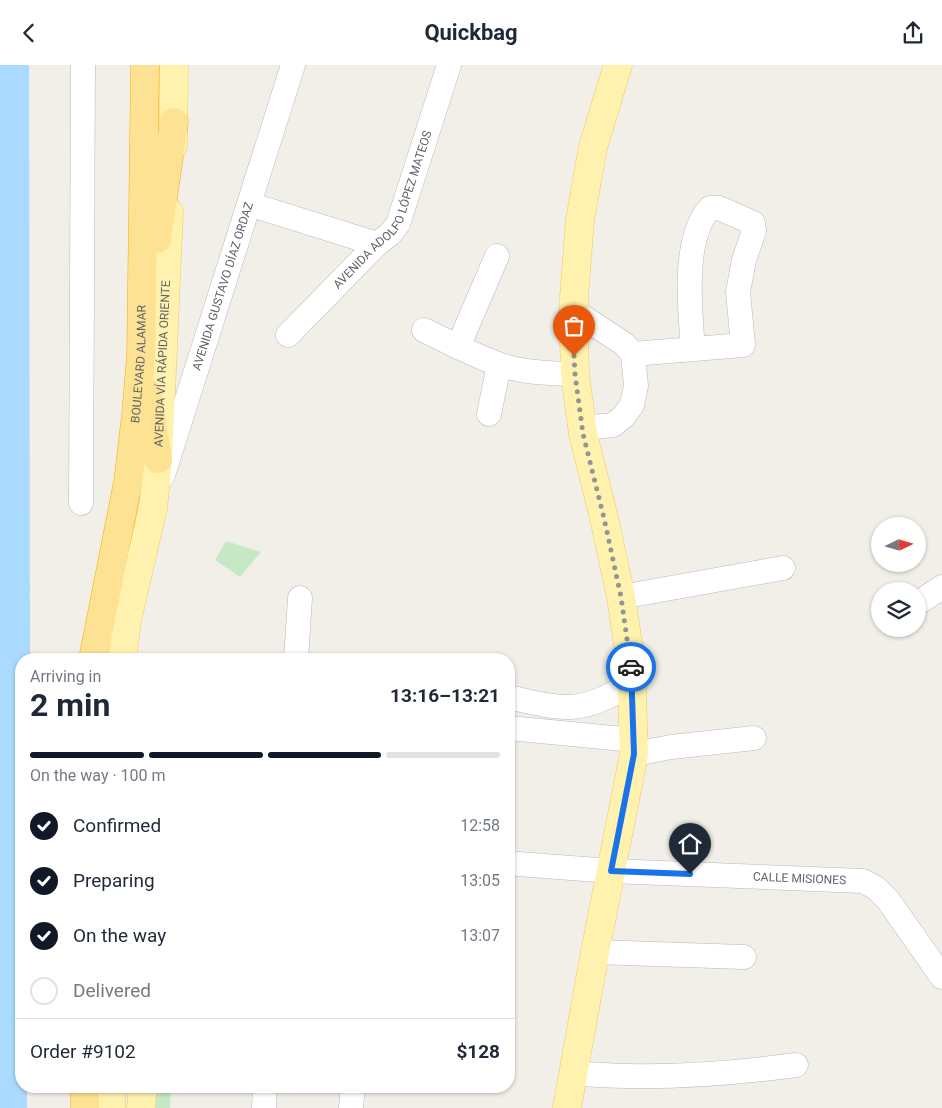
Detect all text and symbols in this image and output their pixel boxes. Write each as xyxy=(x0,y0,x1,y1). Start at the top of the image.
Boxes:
icon: back xyxy=(15,19,43,47)
icon: share xyxy=(899,19,927,47)
text: Quickbag xyxy=(424,20,518,45)
street label: AVENIDA ADOLFO LÓPEZ MATEOS xyxy=(330,129,435,291)
street label: AVENIDA GUSTAVO DÍAZ ORDAZ xyxy=(190,200,256,372)
street label: AVENIDA VÍA RÁPIDA ORIENTE xyxy=(152,280,173,447)
street label: BOULEVARD ALAMAR xyxy=(128,304,149,424)
pin xyxy=(553,305,595,356)
icon: bag xyxy=(560,312,588,340)
north arrow xyxy=(871,517,926,573)
map controls xyxy=(871,517,926,637)
button: layers xyxy=(871,582,926,637)
courier xyxy=(606,642,656,692)
icon: car xyxy=(617,653,645,681)
text: Arriving in xyxy=(30,667,101,686)
text: 13:16–13:21 xyxy=(390,684,500,707)
text: 2 min xyxy=(30,686,110,724)
text: On the way · 100 m xyxy=(30,766,166,785)
icon: check xyxy=(30,812,58,840)
text: Confirmed xyxy=(73,814,161,837)
text: 12:58 xyxy=(460,816,500,835)
pin xyxy=(669,823,711,874)
icon: home xyxy=(676,830,704,858)
icon: check xyxy=(30,867,58,895)
text: Preparing xyxy=(73,869,155,892)
street label: CALLE MISIONES xyxy=(753,870,846,887)
text: 13:05 xyxy=(460,871,500,890)
icon: check xyxy=(30,922,58,950)
text: On the way xyxy=(73,924,166,947)
text: 13:07 xyxy=(460,926,500,945)
text: Delivered xyxy=(73,979,151,1002)
text: Order #9102 xyxy=(30,1040,136,1063)
text: $128 xyxy=(456,1040,500,1063)

